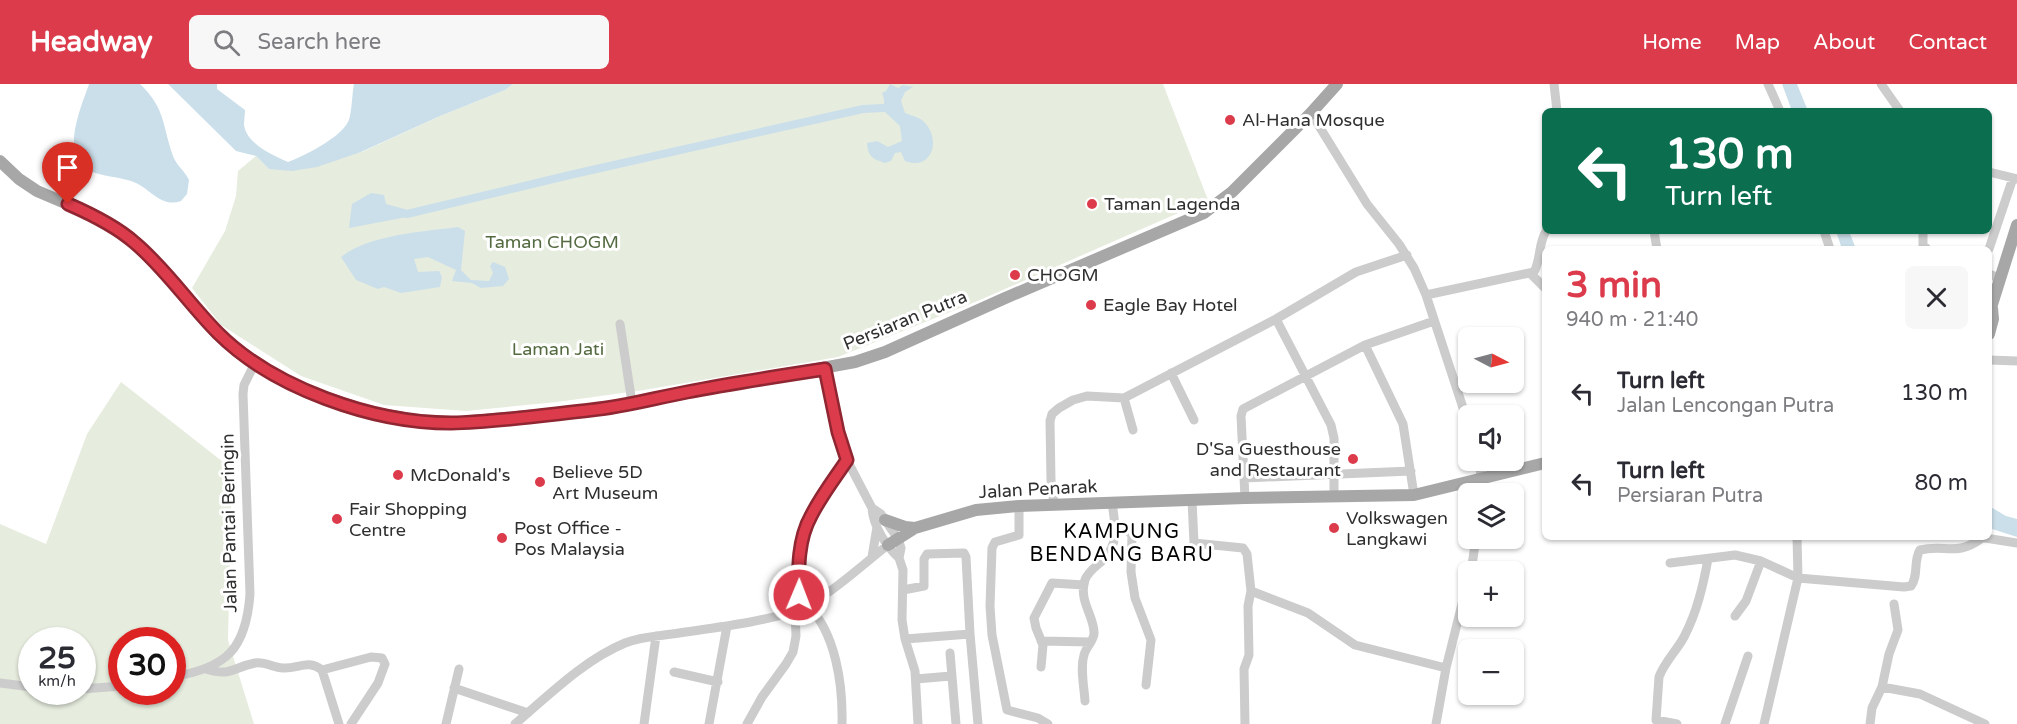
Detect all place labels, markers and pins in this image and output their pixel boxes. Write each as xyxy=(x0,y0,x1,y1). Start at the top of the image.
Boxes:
place label: Al-Hana Mosque xyxy=(1242,109,1385,131)
marker: Al-Hana Mosque xyxy=(1223,113,1237,127)
pin xyxy=(42,142,93,204)
place label: Taman Lagenda xyxy=(1104,193,1240,215)
marker: Taman Lagenda xyxy=(1085,197,1099,211)
place label: CHOGM xyxy=(1027,264,1099,286)
marker: CHOGM xyxy=(1008,268,1022,282)
place label: Eagle Bay Hotel xyxy=(1103,294,1238,316)
marker: Eagle Bay Hotel xyxy=(1084,298,1098,312)
place label: D'Sa Guesthouse and Restaurant xyxy=(1196,438,1341,481)
marker: D'Sa Guesthouse and Restaurant xyxy=(1346,452,1360,466)
place label: Believe 5D Art Museum xyxy=(552,461,658,504)
place label: McDonald's xyxy=(410,464,510,486)
marker: McDonald's xyxy=(391,468,405,482)
marker: Believe 5D Art Museum xyxy=(533,475,547,489)
place label: Fair Shopping Centre xyxy=(349,498,467,541)
place label: Volkswagen Langkawi xyxy=(1346,507,1448,550)
marker: Fair Shopping Centre xyxy=(330,512,344,526)
place label: Post Office - Pos Malaysia xyxy=(514,517,625,560)
marker: Volkswagen Langkawi xyxy=(1327,521,1341,535)
marker: Post Office - Pos Malaysia xyxy=(495,531,509,545)

